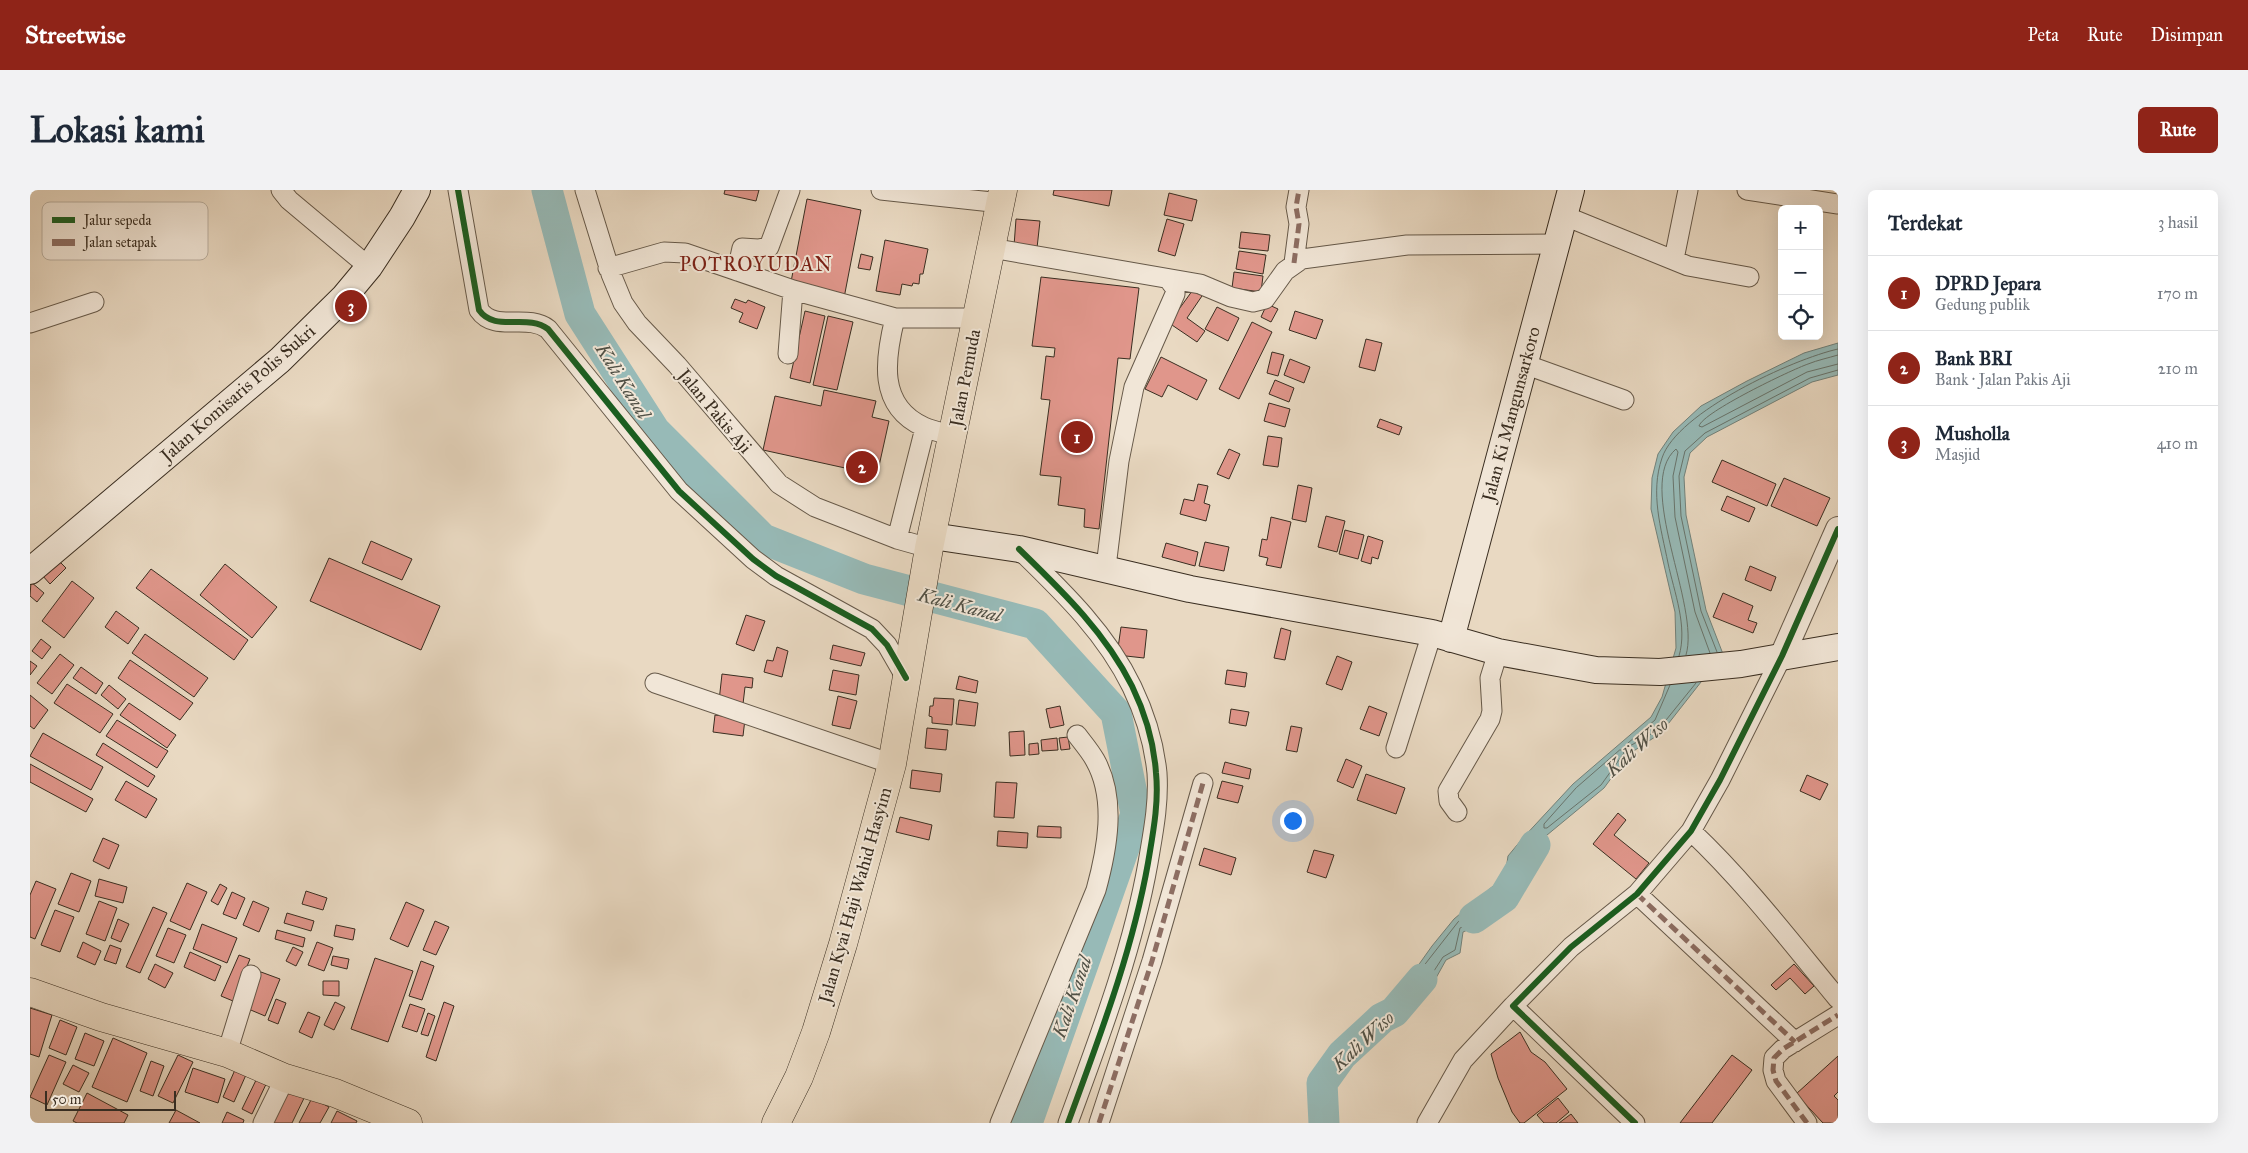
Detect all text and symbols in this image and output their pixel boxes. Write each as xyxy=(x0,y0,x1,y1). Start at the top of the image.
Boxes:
text: Streetwise xyxy=(25,20,126,50)
text: Peta xyxy=(2028,24,2059,46)
text: Rute xyxy=(2087,24,2123,46)
text: Disimpan xyxy=(2151,24,2223,46)
button: Rute xyxy=(2138,107,2218,153)
text: Lokasi kami xyxy=(30,109,205,152)
legend xyxy=(42,202,208,260)
map controls xyxy=(1778,205,1823,340)
button: + xyxy=(1778,205,1823,250)
text: Terdekat xyxy=(1888,210,1962,236)
text: Jalur sepeda xyxy=(82,212,151,230)
text: 3 hasil xyxy=(2158,213,2198,232)
text: Jalan setapak xyxy=(82,234,157,252)
button: − xyxy=(1778,250,1823,295)
district label: POTROYUDAN xyxy=(679,252,833,276)
text: DPRD Jepara xyxy=(1935,272,2041,295)
text: 1 xyxy=(1901,284,1907,303)
text: 170 m xyxy=(2157,284,2198,303)
pin: 3 xyxy=(335,287,367,325)
button: locate xyxy=(1778,295,1823,340)
text: Gedung publik xyxy=(1935,295,2030,314)
street label: Jalan Komisaris Polis Sukri xyxy=(155,320,321,468)
street label: Jalan Ki Mangunsarkoro xyxy=(1477,324,1546,506)
street label: Jalan Pemuda xyxy=(944,327,986,431)
water label: Kali Kanal xyxy=(590,338,656,425)
text: Bank BRI xyxy=(1935,347,2013,370)
text: 2 xyxy=(1900,359,1908,378)
text: 210 m xyxy=(2158,359,2198,378)
street label: Jalan Pakis Aji xyxy=(671,363,757,458)
text: Bank · Jalan Pakis Aji xyxy=(1935,370,2071,389)
pin: 1 xyxy=(1061,418,1093,456)
text: Musholla xyxy=(1935,422,2010,445)
text: 3 xyxy=(1901,434,1907,453)
text: 410 m xyxy=(2157,434,2198,453)
text: Masjid xyxy=(1935,445,1980,464)
pin: 2 xyxy=(846,448,878,486)
water label: Kali Kanal xyxy=(915,583,1006,628)
water label: Kali Wiso xyxy=(1600,713,1673,782)
street label: Jalan Kyai Haji Wahid Hasyim xyxy=(813,784,897,1008)
your location xyxy=(1280,808,1306,834)
water label: Kali Kanal xyxy=(1047,951,1097,1042)
water label: Kali Wiso xyxy=(1326,1006,1399,1076)
scale bar xyxy=(45,1088,176,1111)
text: 50 m xyxy=(52,1091,81,1108)

